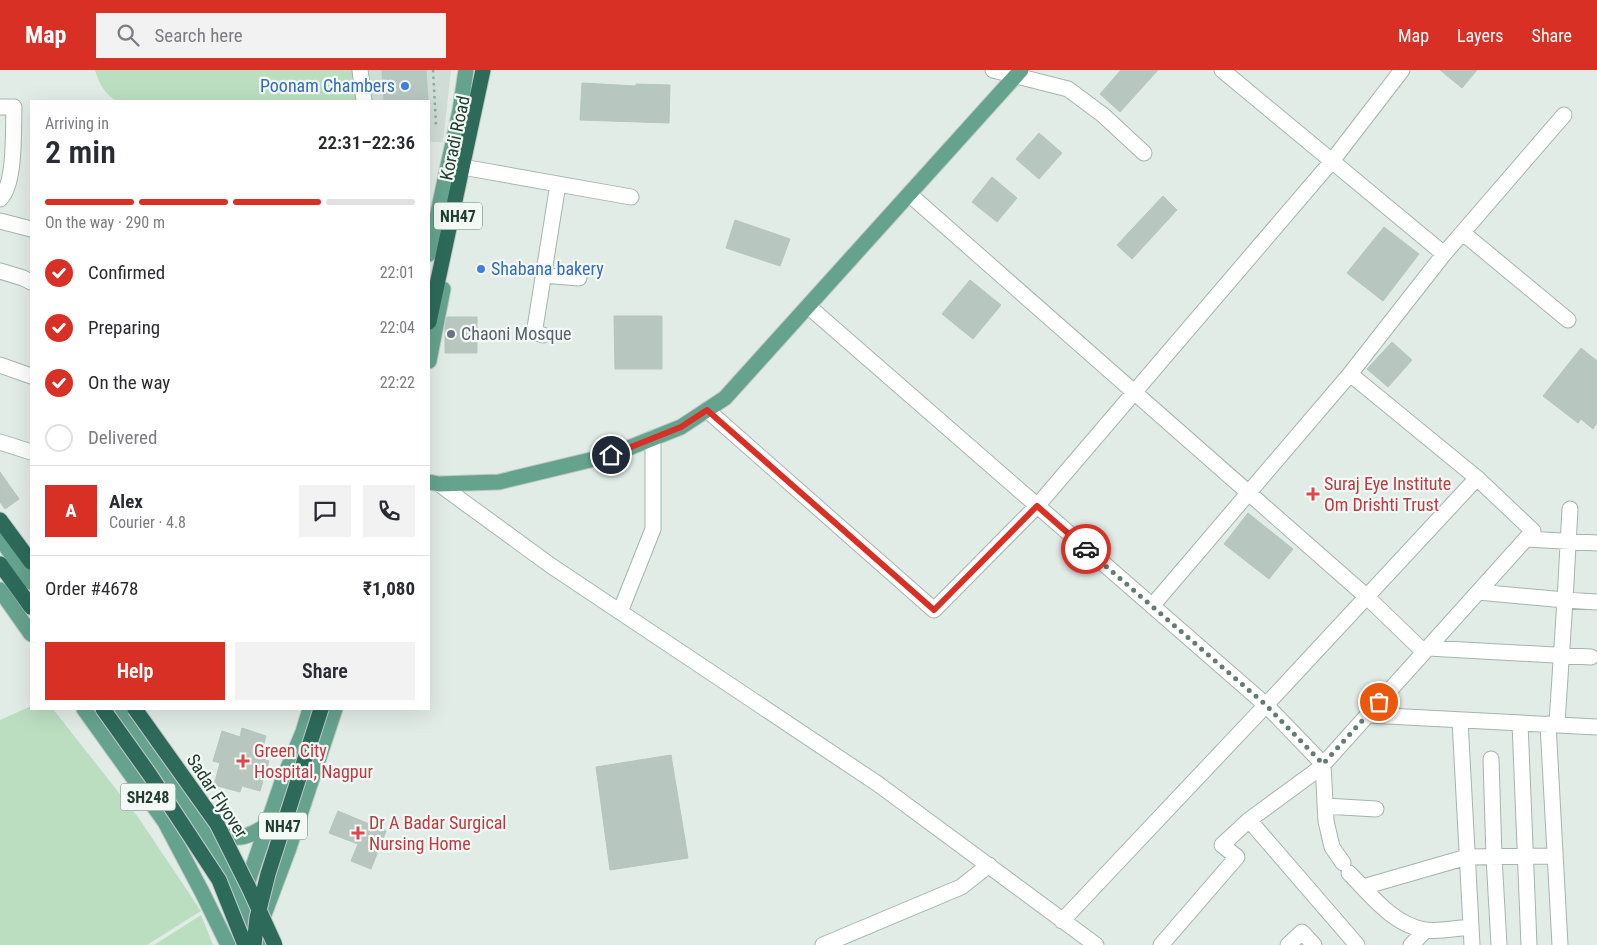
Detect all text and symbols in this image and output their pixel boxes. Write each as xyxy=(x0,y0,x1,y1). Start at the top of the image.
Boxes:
search box xyxy=(96,13,446,58)
text: Map xyxy=(25,21,66,49)
icon: search xyxy=(114,21,142,49)
text: Search here xyxy=(154,24,243,47)
text: Map xyxy=(1398,25,1429,46)
text: Layers xyxy=(1457,25,1504,46)
text: Share xyxy=(1532,25,1572,46)
place label: Poonam Chambers xyxy=(260,75,395,96)
marker: Poonam Chambers xyxy=(399,80,411,92)
street label: Koradi Road xyxy=(435,94,474,182)
text: Arriving in xyxy=(45,114,109,133)
text: 22:31–22:36 xyxy=(318,131,415,154)
text: 2 min xyxy=(45,133,116,171)
road number: NH47 xyxy=(434,202,482,230)
text: On the way · 290 m xyxy=(45,213,165,232)
place label: Shabana bakery xyxy=(491,258,604,279)
icon: check xyxy=(45,259,73,287)
text: Confirmed xyxy=(88,261,165,284)
text: 22:01 xyxy=(380,263,415,282)
marker: Shabana bakery xyxy=(475,263,487,275)
icon: check xyxy=(45,314,73,342)
text: Preparing xyxy=(88,316,160,339)
text: 22:04 xyxy=(380,318,415,337)
place label: Chaoni Mosque xyxy=(461,323,572,344)
marker: Chaoni Mosque xyxy=(445,328,457,340)
icon: check xyxy=(45,369,73,397)
text: On the way xyxy=(88,371,170,394)
text: 22:22 xyxy=(380,373,415,392)
text: Delivered xyxy=(88,426,157,449)
pin xyxy=(590,434,632,476)
icon: home xyxy=(597,441,625,469)
place label: Suraj Eye Institute Om Drishti Trust xyxy=(1324,473,1451,515)
button: chat xyxy=(299,485,351,537)
button: phone xyxy=(363,485,415,537)
marker: Suraj Eye Institute Om Drishti Trust xyxy=(1306,487,1320,501)
text: Alex xyxy=(109,490,143,513)
text: A xyxy=(65,499,77,522)
text: Courier · 4.8 xyxy=(109,513,186,532)
courier xyxy=(1061,524,1111,574)
icon: car xyxy=(1072,535,1100,563)
text: Order #4678 xyxy=(45,577,138,600)
text: ₹1,080 xyxy=(363,577,415,600)
button: Help xyxy=(45,642,225,700)
button: Share xyxy=(235,642,415,700)
pin xyxy=(1358,681,1400,723)
icon: bag xyxy=(1365,688,1393,716)
place label: Green City Hospital, Nagpur xyxy=(254,740,373,782)
street label: Sadar Flyover xyxy=(183,750,253,842)
marker: Green City Hospital, Nagpur xyxy=(236,754,250,768)
road number: SH248 xyxy=(120,784,176,810)
road number: NH47 xyxy=(259,812,307,839)
place label: Dr A Badar Surgical Nursing Home xyxy=(369,812,506,854)
marker: Dr A Badar Surgical Nursing Home xyxy=(351,826,365,840)

